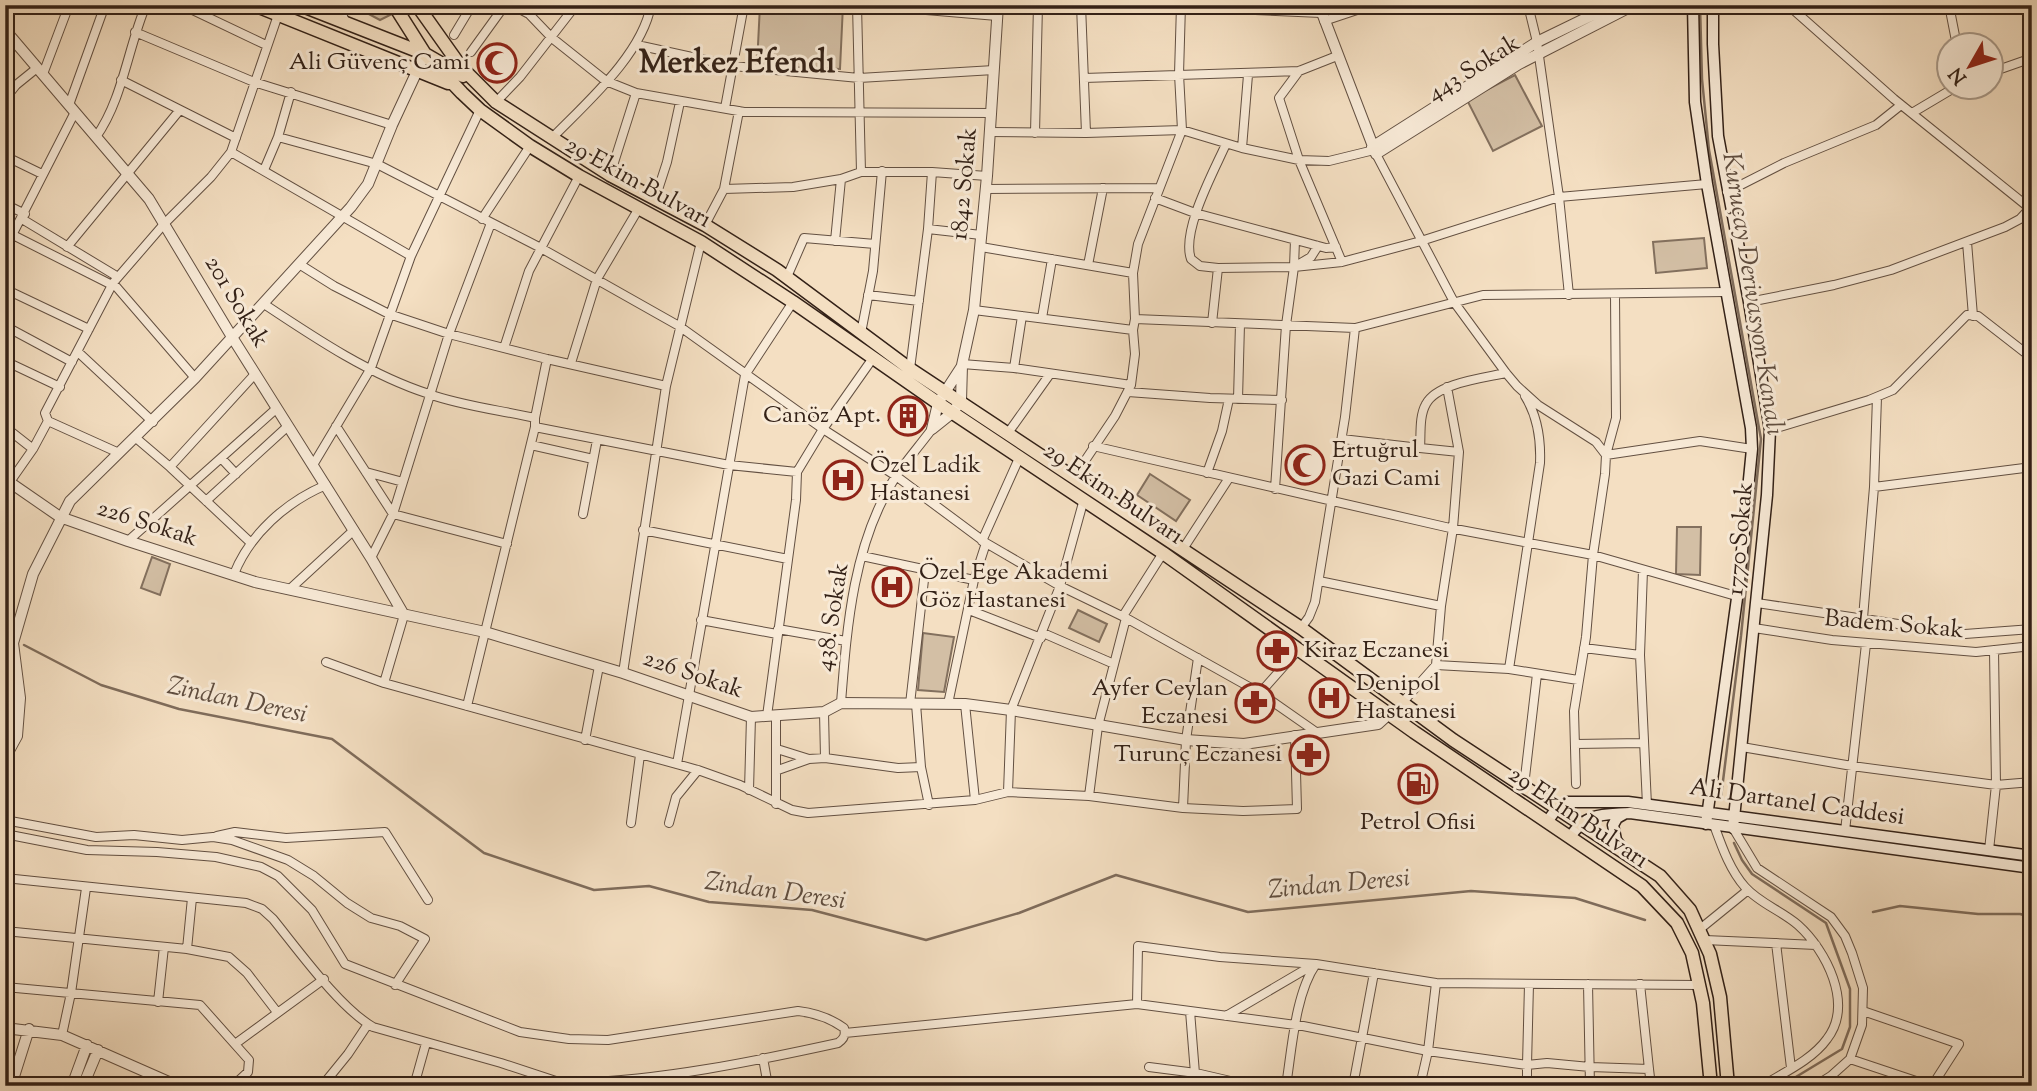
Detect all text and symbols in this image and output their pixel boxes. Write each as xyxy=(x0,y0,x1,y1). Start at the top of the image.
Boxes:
street label: 443 Sokak xyxy=(1421,27,1527,111)
north arrow xyxy=(1936,32,2006,102)
district label: Merkez Efendı xyxy=(639,41,835,87)
mosque icon: Ali Güvenç Cami xyxy=(476,42,518,84)
place label: Ali Güvenç Cami xyxy=(289,46,470,80)
text: N xyxy=(1943,61,1974,90)
street label: 1842 Sokak xyxy=(943,126,987,242)
street label: 29 Ekim Bulvarı xyxy=(559,129,717,237)
water label: Kuruçay Derivasyon Kanalı xyxy=(1711,150,1793,438)
street label: 201 Sokak xyxy=(195,250,277,354)
building icon: Canöz Apt. xyxy=(887,395,929,437)
place label: Canöz Apt. xyxy=(763,399,881,433)
place label: Ertuğrul Gazi Cami xyxy=(1332,434,1441,496)
street label: 29 Ekim Bulvarı xyxy=(1036,435,1190,554)
mosque icon: Ertuğrul Gazi Cami xyxy=(1284,444,1326,486)
place label: Özel Ladik Hastanesi xyxy=(870,449,981,511)
hospital icon: Özel Ladik Hastanesi xyxy=(822,459,864,501)
street label: 1770 Sokak xyxy=(1719,481,1763,597)
street label: 226 Sokak xyxy=(92,492,202,556)
place label: Özel Ege Akademi Göz Hastanesi xyxy=(919,556,1108,618)
street label: 438. Sokak xyxy=(808,560,858,674)
hospital icon: Özel Ege Akademi Göz Hastanesi xyxy=(871,566,913,608)
street label: Badem Sokak xyxy=(1823,602,1965,648)
pharmacy icon: Kiraz Eczanesi xyxy=(1256,630,1298,672)
place label: Kiraz Eczanesi xyxy=(1304,634,1449,668)
street label: 226 Sokak xyxy=(638,642,748,708)
place label: Denipol Hastanesi xyxy=(1356,667,1456,729)
water label: Zindan Deresi xyxy=(164,668,310,734)
place label: Ayfer Ceylan Eczanesi xyxy=(1091,672,1228,734)
hospital icon: Denipol Hastanesi xyxy=(1308,677,1350,719)
pharmacy icon: Ayfer Ceylan Eczanesi xyxy=(1234,682,1276,724)
pharmacy icon: Turunç Eczanesi xyxy=(1288,734,1330,776)
place label: Turunç Eczanesi xyxy=(1114,738,1282,772)
street label: 29 Ekim Bulvarı xyxy=(1501,759,1655,878)
fuel station icon: Petrol Ofisi xyxy=(1397,763,1439,805)
street label: Ali Dartanel Caddesi xyxy=(1687,771,1907,835)
place label: Petrol Ofisi xyxy=(1360,806,1476,840)
water label: Zindan Deresi xyxy=(1267,860,1411,910)
water label: Zindan Deresi xyxy=(702,864,848,920)

